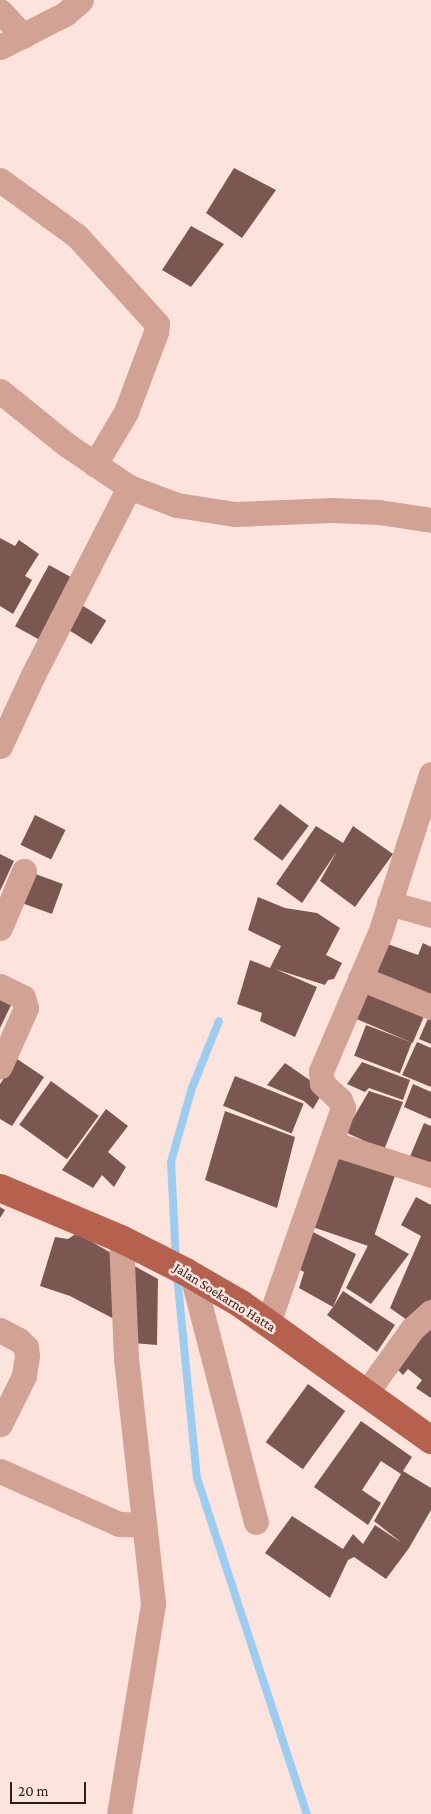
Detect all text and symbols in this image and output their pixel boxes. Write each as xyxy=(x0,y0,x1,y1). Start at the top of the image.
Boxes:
street label: Jalan Soekarno Hatta xyxy=(171,1259,279,1335)
scale bar xyxy=(12,1772,89,1804)
text: 20 m xyxy=(18,1783,49,1799)

